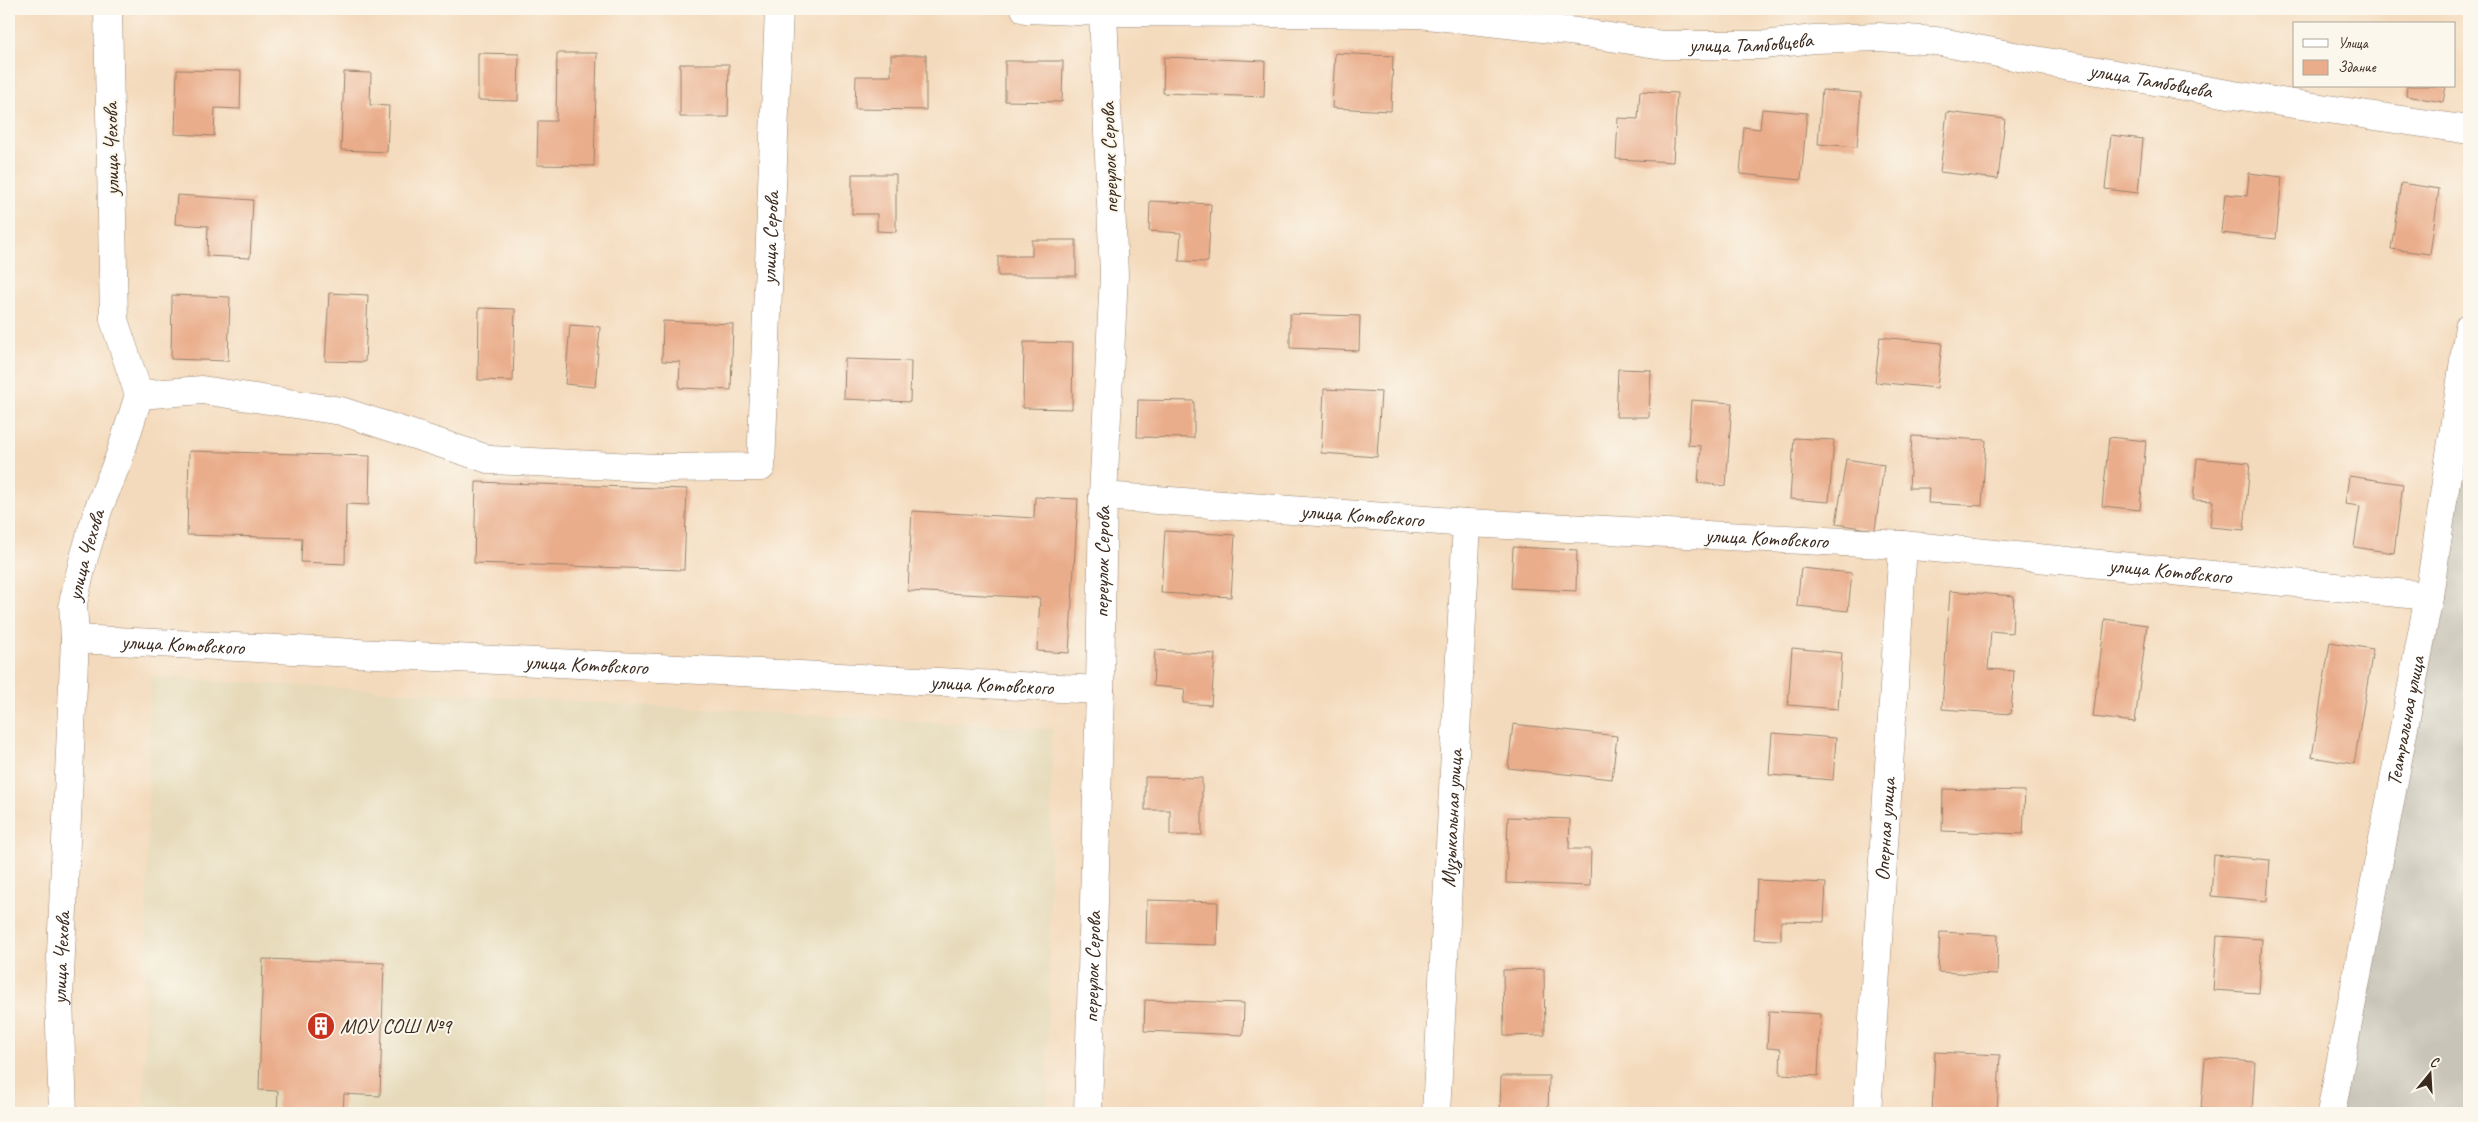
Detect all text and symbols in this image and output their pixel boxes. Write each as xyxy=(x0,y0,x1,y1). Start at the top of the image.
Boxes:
legend xyxy=(2293,22,2456,88)
street label: улица Тамбовцева xyxy=(1687,26,1816,58)
text: Улица xyxy=(2338,34,2369,53)
street label: улица Тамбовцева xyxy=(2086,56,2216,104)
text: Здание xyxy=(2338,58,2377,77)
street label: улица Чехова xyxy=(97,100,125,198)
street label: переулок Серова xyxy=(1094,100,1124,214)
street label: улица Серова xyxy=(755,189,785,287)
street label: улица Котовского xyxy=(1298,498,1426,533)
street label: улица Чехова xyxy=(61,504,111,605)
street label: переулок Серова xyxy=(1088,505,1116,618)
street label: улица Котовского xyxy=(1702,522,1830,554)
street label: улица Котовского xyxy=(2106,552,2234,590)
street label: улица Котовского xyxy=(119,628,247,660)
street label: улица Котовского xyxy=(522,648,650,681)
street label: Театральная улица xyxy=(2380,652,2431,788)
street label: улица Котовского xyxy=(928,668,1056,701)
street label: Музыкальная улица xyxy=(1435,746,1468,888)
street label: Оперная улица xyxy=(1869,775,1901,882)
street label: улица Чехова xyxy=(46,909,76,1007)
street label: переулок Серова xyxy=(1078,909,1107,1023)
building icon: МОУ СОШ №9 xyxy=(306,1011,336,1041)
place label: МОУ СОШ №9 xyxy=(340,1013,453,1039)
north arrow xyxy=(2406,1050,2456,1100)
text: С xyxy=(2428,1053,2442,1072)

